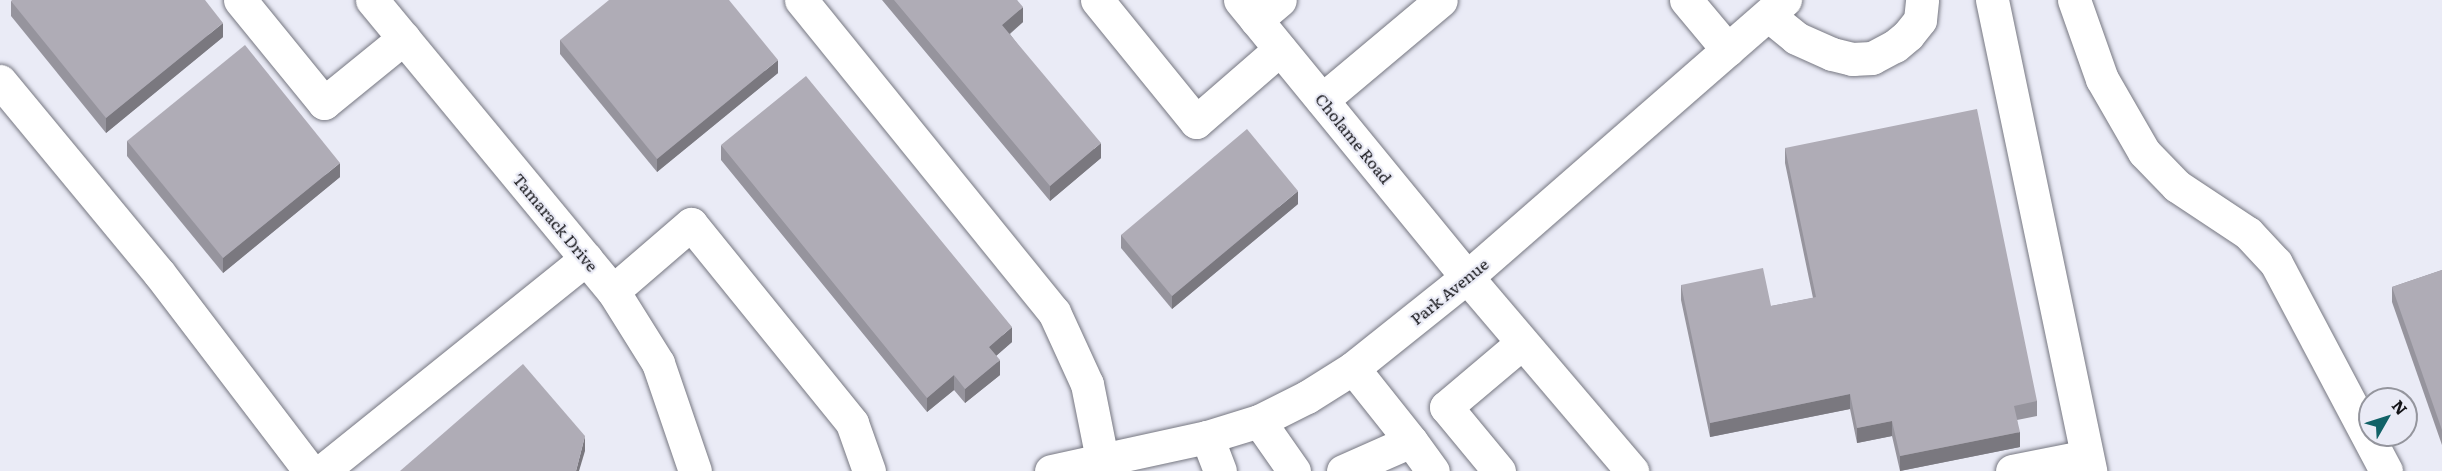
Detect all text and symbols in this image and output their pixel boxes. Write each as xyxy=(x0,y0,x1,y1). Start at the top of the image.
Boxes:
street label: Cholame Road xyxy=(1312,89,1396,187)
street label: Tamarack Drive xyxy=(509,169,603,275)
street label: Park Avenue xyxy=(1406,254,1492,328)
north arrow xyxy=(2358,387,2418,447)
text: N xyxy=(2387,394,2414,420)

